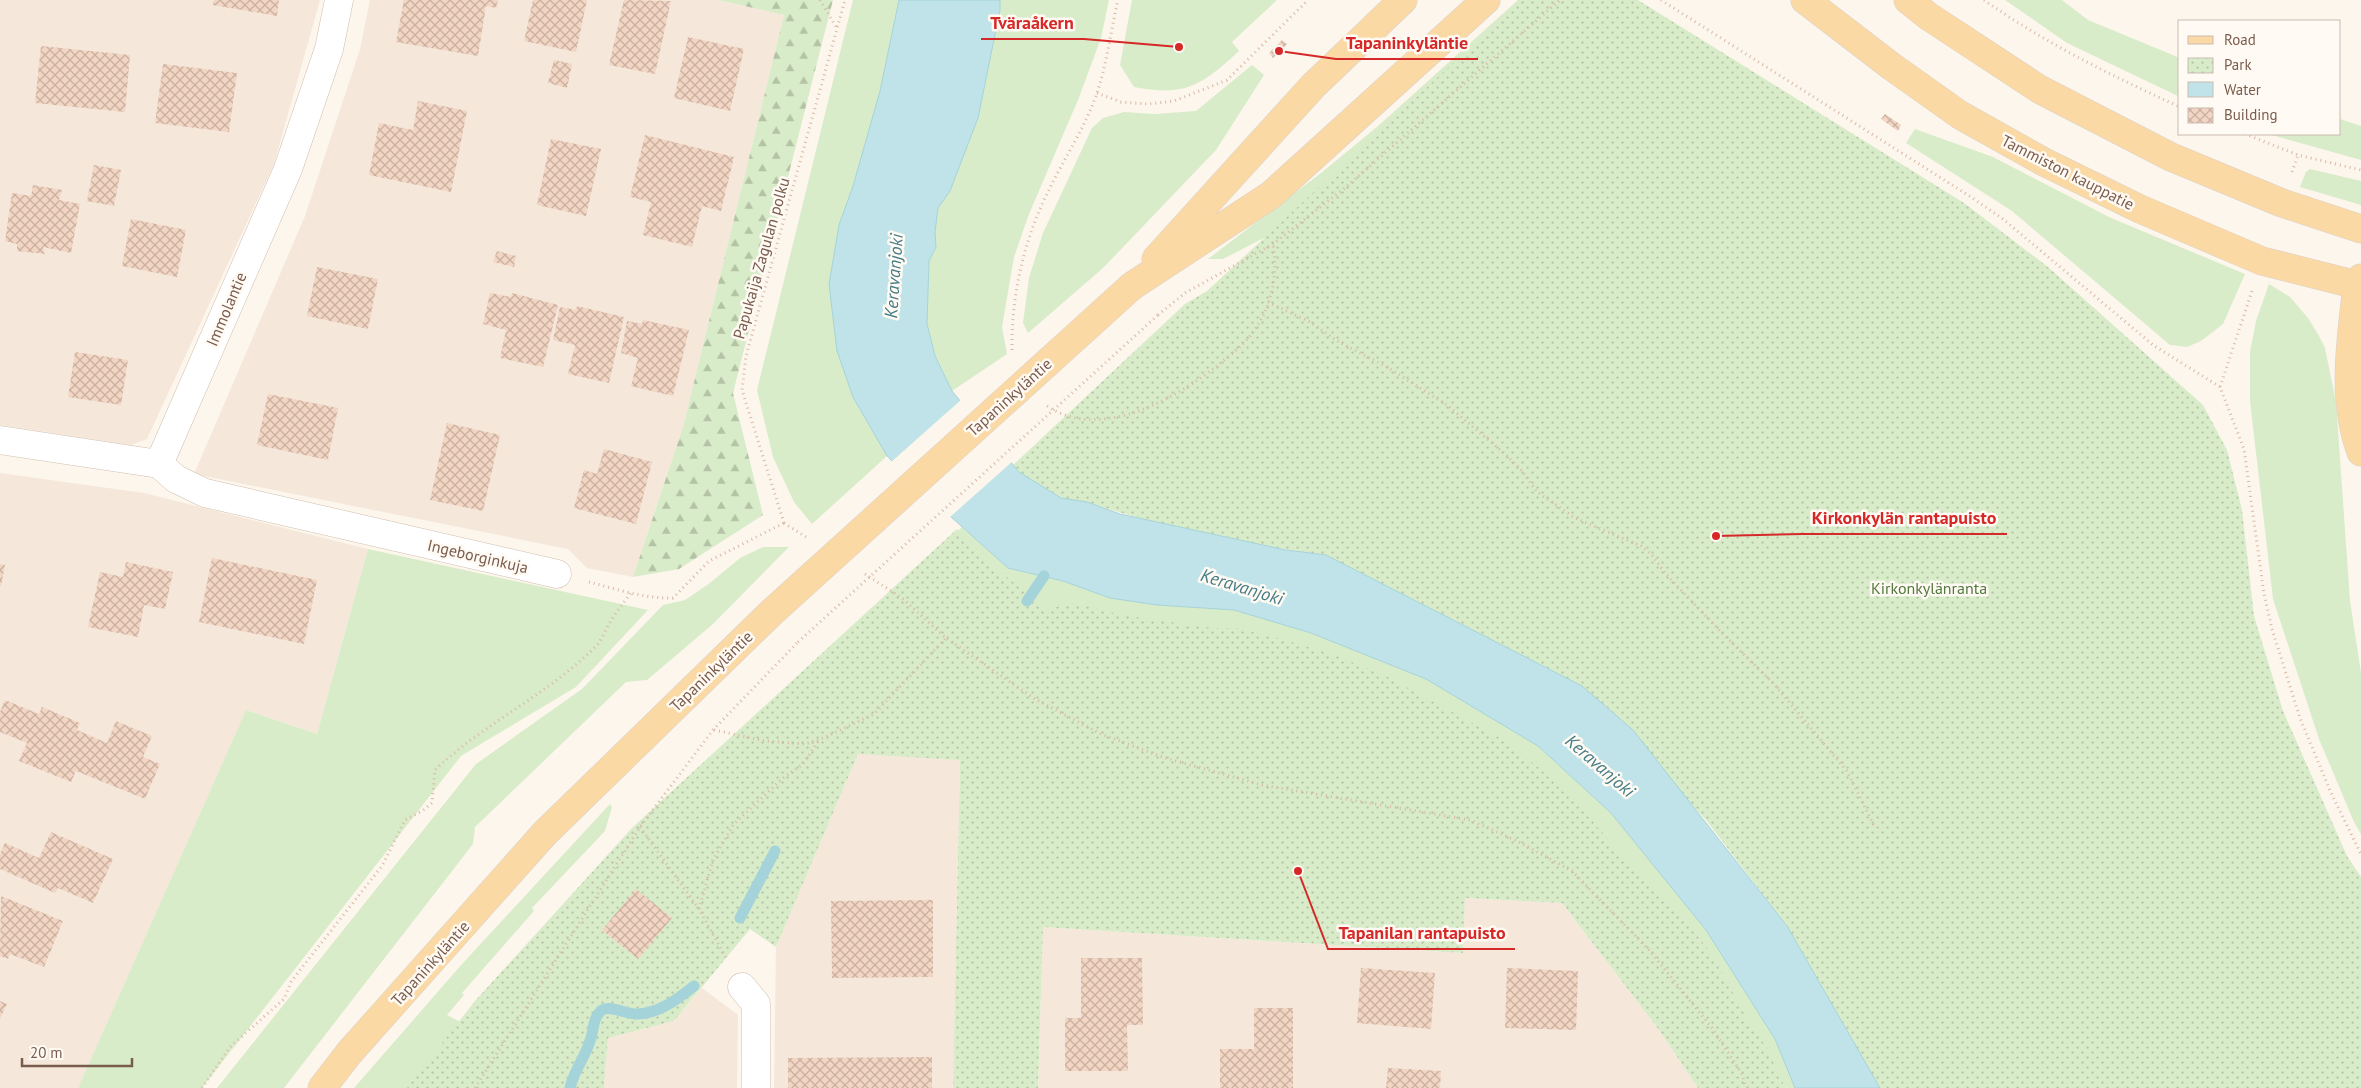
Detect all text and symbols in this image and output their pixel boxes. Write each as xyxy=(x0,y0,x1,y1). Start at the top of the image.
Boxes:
callout: Tväraåkern xyxy=(981,6,1084,39)
text: Tväraåkern xyxy=(990,11,1074,34)
legend xyxy=(2178,20,2341,135)
callout: Tapaninkyläntie xyxy=(1336,26,1478,59)
text: Road xyxy=(2224,30,2256,49)
text: Tapaninkyläntie xyxy=(1346,31,1468,54)
text: Park xyxy=(2224,55,2252,74)
text: Water xyxy=(2224,80,2261,99)
text: Building xyxy=(2224,105,2278,124)
street label: Tammiston kauppatie xyxy=(1998,130,2138,214)
street label: Papukaija Zagulan polku xyxy=(728,175,794,341)
water label: Keravanjoki xyxy=(879,231,908,319)
street label: Immolantie xyxy=(201,269,251,349)
street label: Tapaninkyläntie xyxy=(962,354,1056,440)
callout: Kirkonkylän rantapuisto xyxy=(1802,501,2007,534)
text: Kirkonkylän rantapuisto xyxy=(1812,506,1997,529)
street label: Ingeborginkuja xyxy=(426,535,530,577)
water label: Keravanjoki xyxy=(1198,563,1287,610)
park label: Kirkonkylänranta xyxy=(1871,578,1987,598)
street label: Tapaninkyläntie xyxy=(665,626,757,716)
water label: Keravanjoki xyxy=(1561,729,1641,803)
street label: Tapaninkyläntie xyxy=(387,916,473,1010)
callout: Tapanilan rantapuisto xyxy=(1328,916,1515,949)
text: Tapanilan rantapuisto xyxy=(1338,921,1506,944)
scale bar xyxy=(22,1036,132,1068)
text: 20 m xyxy=(30,1043,63,1062)

